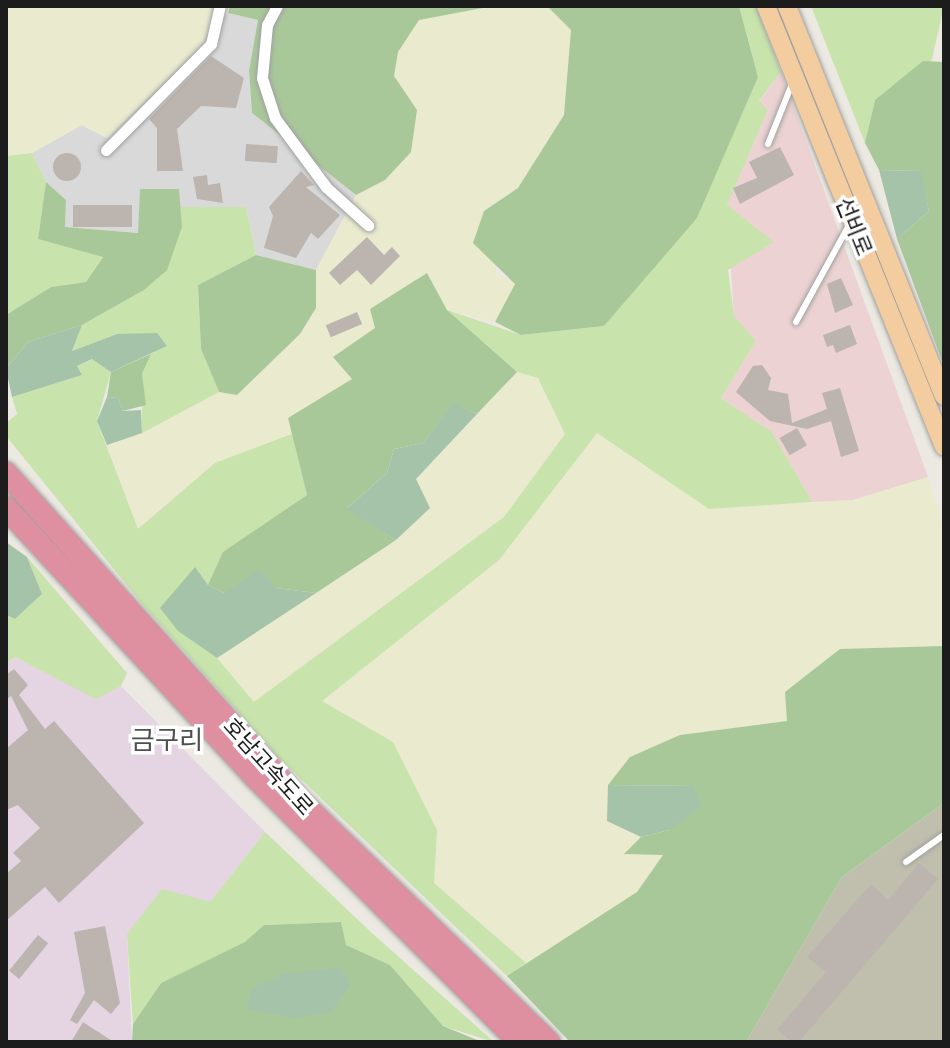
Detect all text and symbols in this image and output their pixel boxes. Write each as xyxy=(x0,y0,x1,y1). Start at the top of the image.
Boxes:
street label: 선비로 xyxy=(831,193,879,259)
street label: 호남고속도로 xyxy=(219,712,319,820)
district label: 금구리 xyxy=(131,724,203,756)

